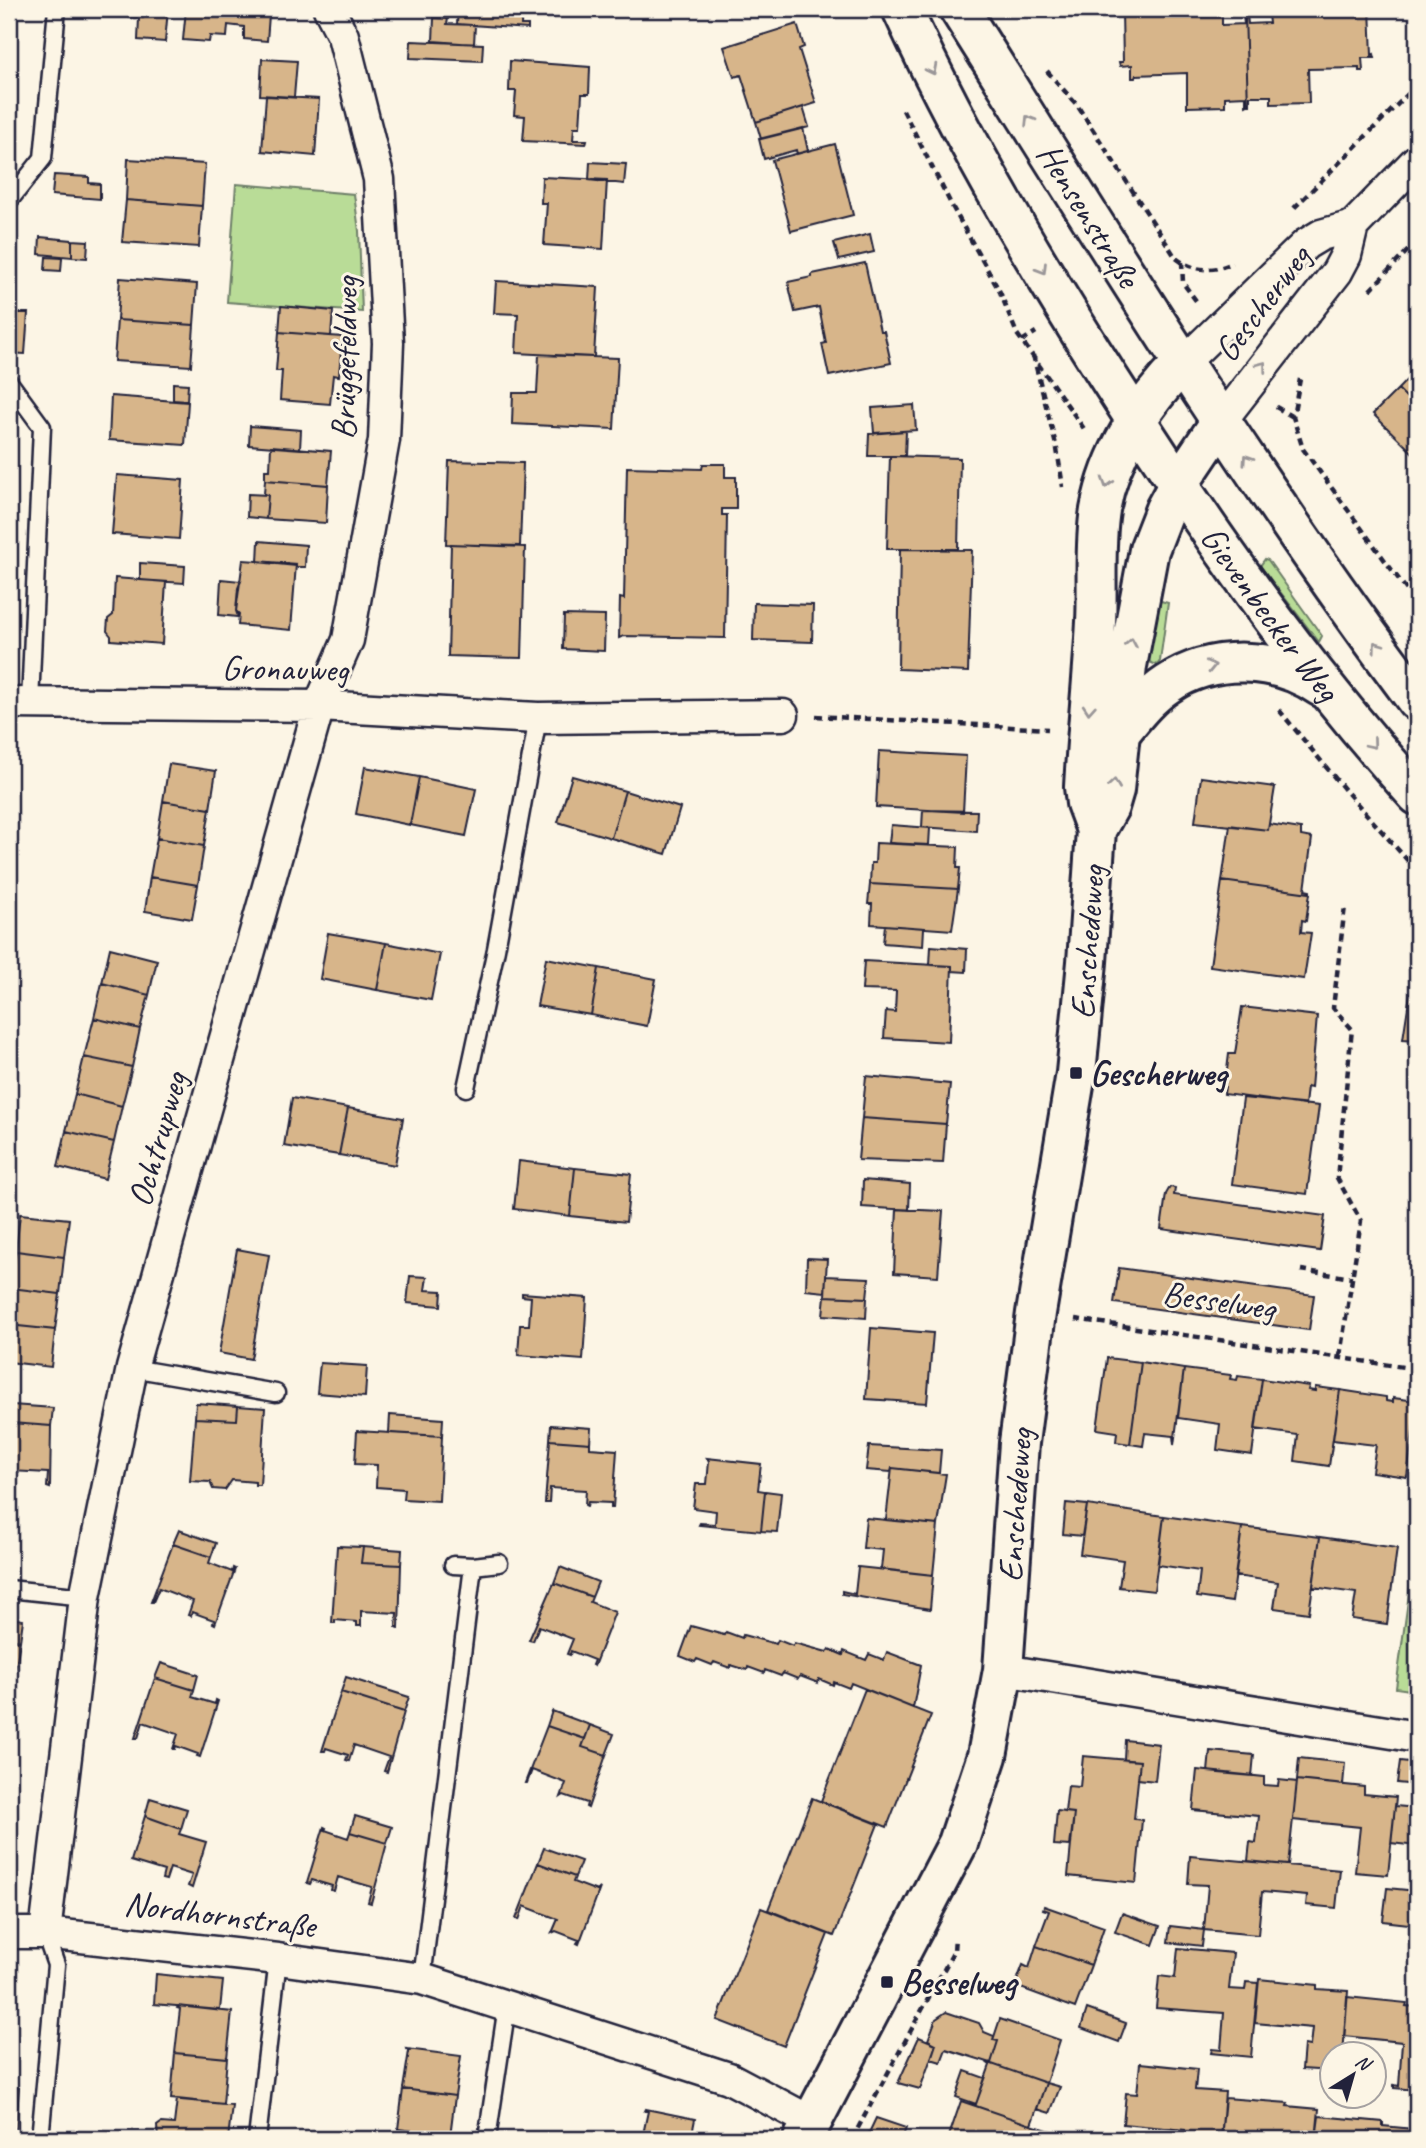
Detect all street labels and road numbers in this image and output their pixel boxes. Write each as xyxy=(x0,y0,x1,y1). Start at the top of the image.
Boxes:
street label: Hensenstraße xyxy=(1027,135,1152,298)
street label: Gescherweg xyxy=(1204,234,1322,371)
street label: Brüggefeldweg xyxy=(321,275,368,440)
street label: Gievenbecker Weg xyxy=(1190,517,1351,712)
street label: Gronauweg xyxy=(221,645,350,692)
street label: Enschedeweg xyxy=(1060,862,1115,1020)
street label: Ochtrupweg xyxy=(117,1065,199,1212)
street label: Besselweg xyxy=(1160,1270,1280,1331)
street label: Enschedeweg xyxy=(987,1424,1044,1583)
street label: Nordhornstraße xyxy=(122,1880,321,1949)

